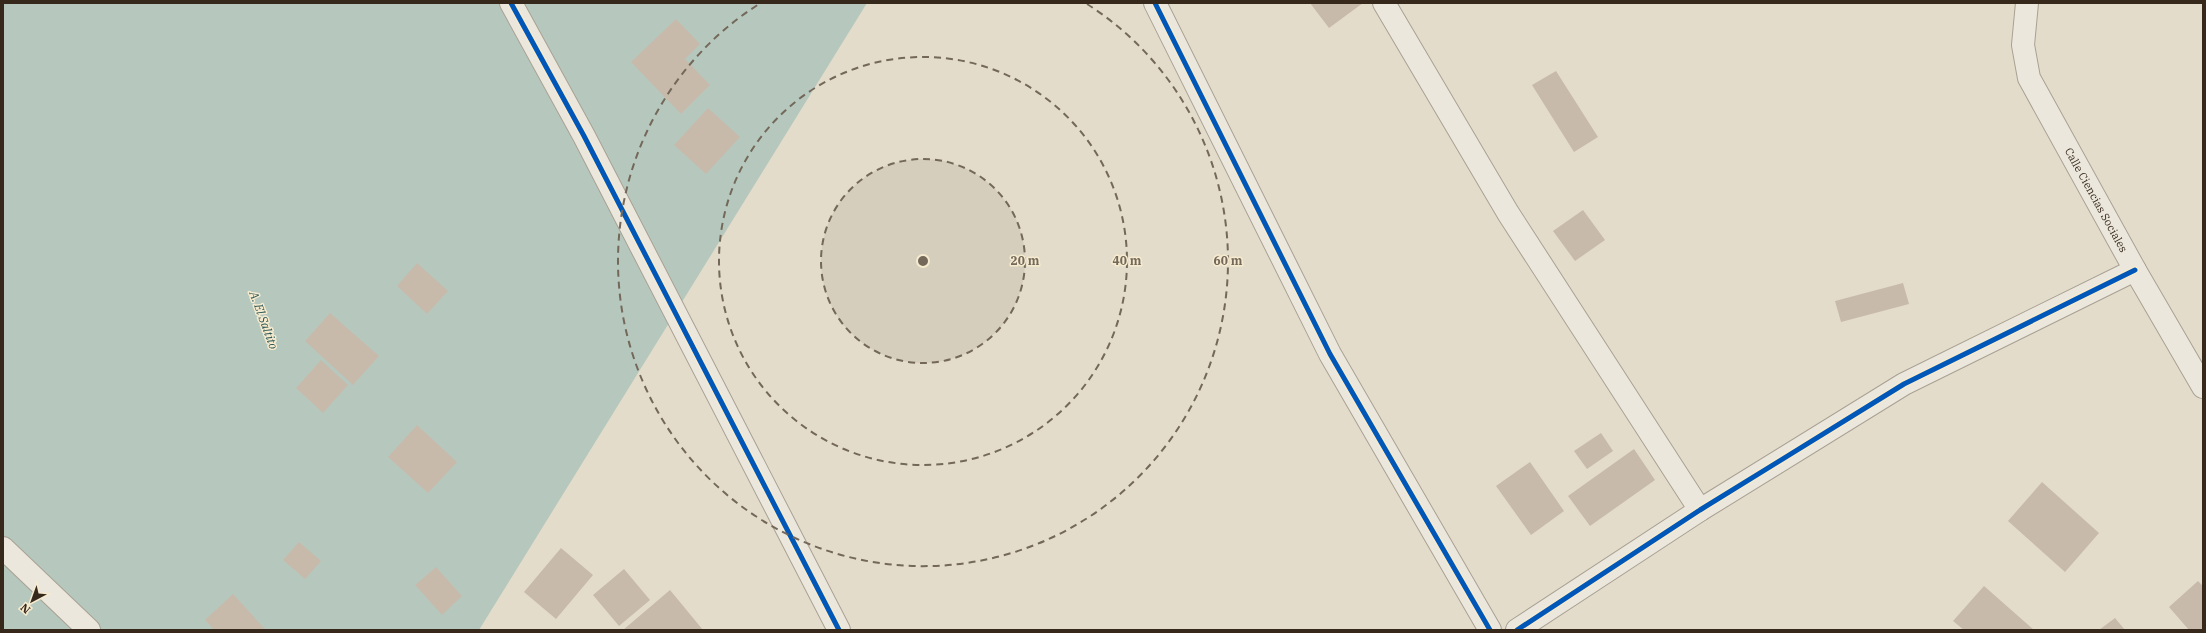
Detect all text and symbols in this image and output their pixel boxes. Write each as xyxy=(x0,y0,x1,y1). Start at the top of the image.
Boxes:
street label: Calle Ciencias Sociales xyxy=(2062,145,2131,255)
text: 20 m xyxy=(1011,253,1040,268)
text: 40 m xyxy=(1113,253,1142,268)
text: 60 m xyxy=(1214,253,1243,268)
centre of rings xyxy=(916,254,930,268)
water label: A. El Saltito xyxy=(246,288,281,351)
north arrow xyxy=(12,581,52,621)
text: N xyxy=(17,600,33,617)

